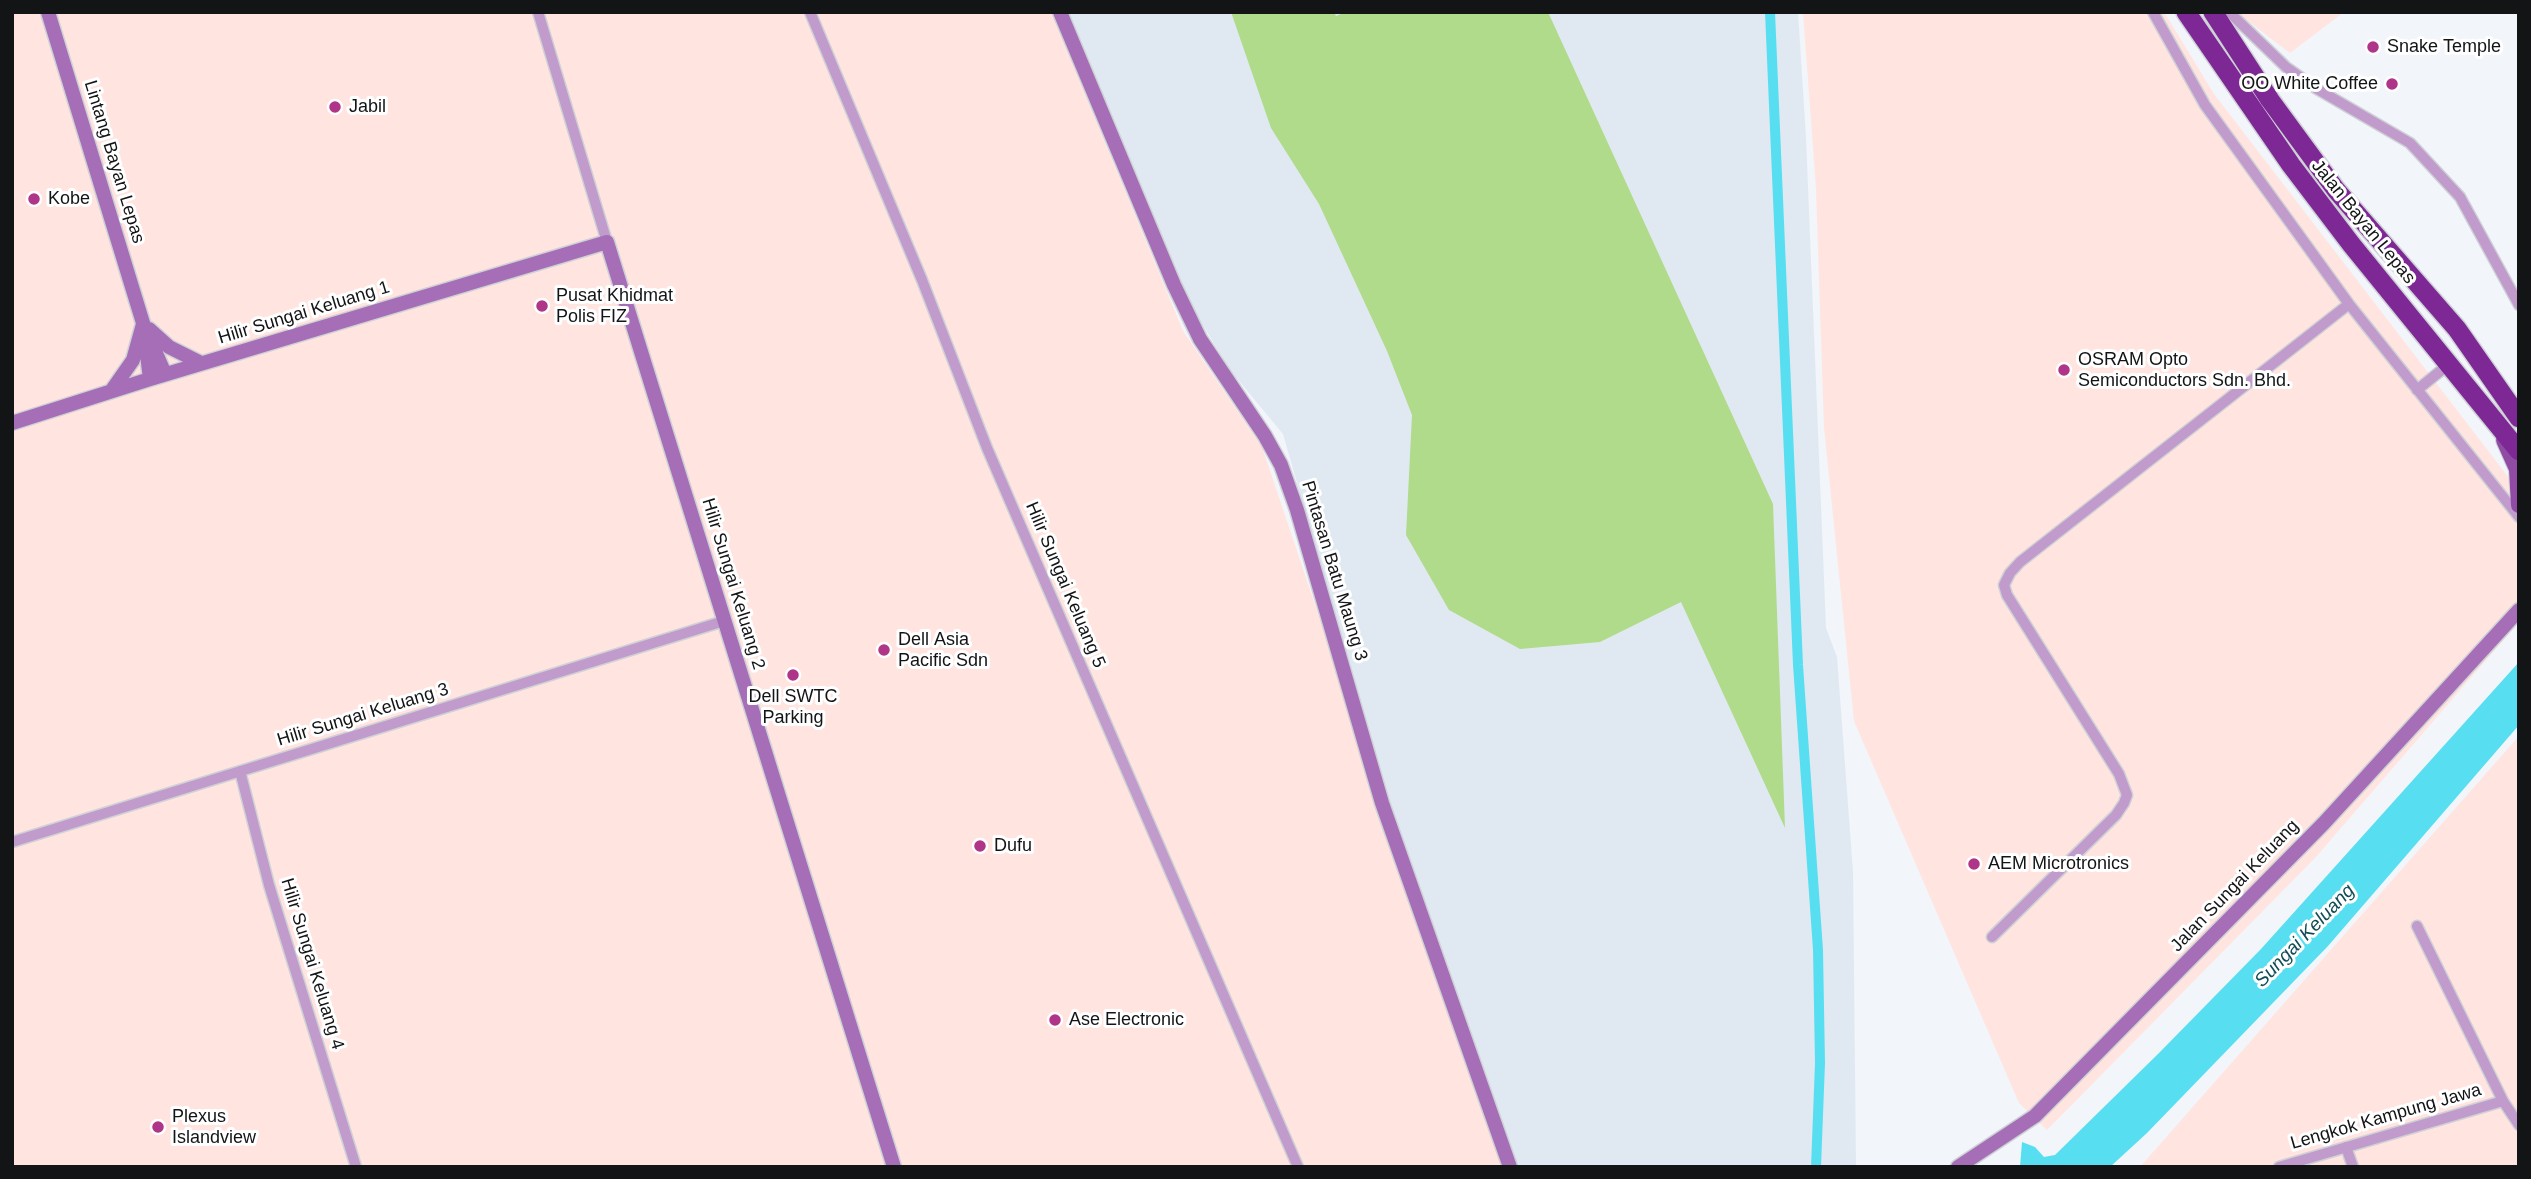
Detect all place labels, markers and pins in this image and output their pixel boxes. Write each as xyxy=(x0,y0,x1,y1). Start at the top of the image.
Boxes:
place label: Snake Temple xyxy=(2387,36,2501,58)
marker: Snake Temple xyxy=(2365,39,2381,55)
place label: OO White Coffee xyxy=(2241,73,2378,95)
marker: OO White Coffee xyxy=(2384,76,2400,92)
place label: Jabil xyxy=(349,96,386,118)
marker: Jabil xyxy=(327,99,343,115)
place label: Kobe xyxy=(48,188,90,210)
marker: Kobe xyxy=(26,191,42,207)
place label: Pusat Khidmat Polis FIZ xyxy=(556,285,673,328)
marker: Pusat Khidmat Polis FIZ xyxy=(534,298,550,314)
place label: OSRAM Opto Semiconductors Sdn. Bhd. xyxy=(2078,349,2291,392)
marker: OSRAM Opto Semiconductors Sdn. Bhd. xyxy=(2056,362,2072,378)
place label: Dell Asia Pacific Sdn xyxy=(898,629,988,672)
marker: Dell Asia Pacific Sdn xyxy=(876,642,892,658)
marker: Dell SWTC Parking xyxy=(785,667,801,683)
place label: Dell SWTC Parking xyxy=(749,686,837,728)
place label: Dufu xyxy=(994,835,1032,857)
marker: Dufu xyxy=(972,838,988,854)
place label: AEM Microtronics xyxy=(1988,853,2129,875)
marker: AEM Microtronics xyxy=(1966,856,1982,872)
place label: Ase Electronic xyxy=(1069,1009,1184,1031)
marker: Ase Electronic xyxy=(1047,1012,1063,1028)
place label: Plexus Islandview xyxy=(172,1106,256,1148)
marker: Plexus Islandview xyxy=(150,1119,166,1135)

